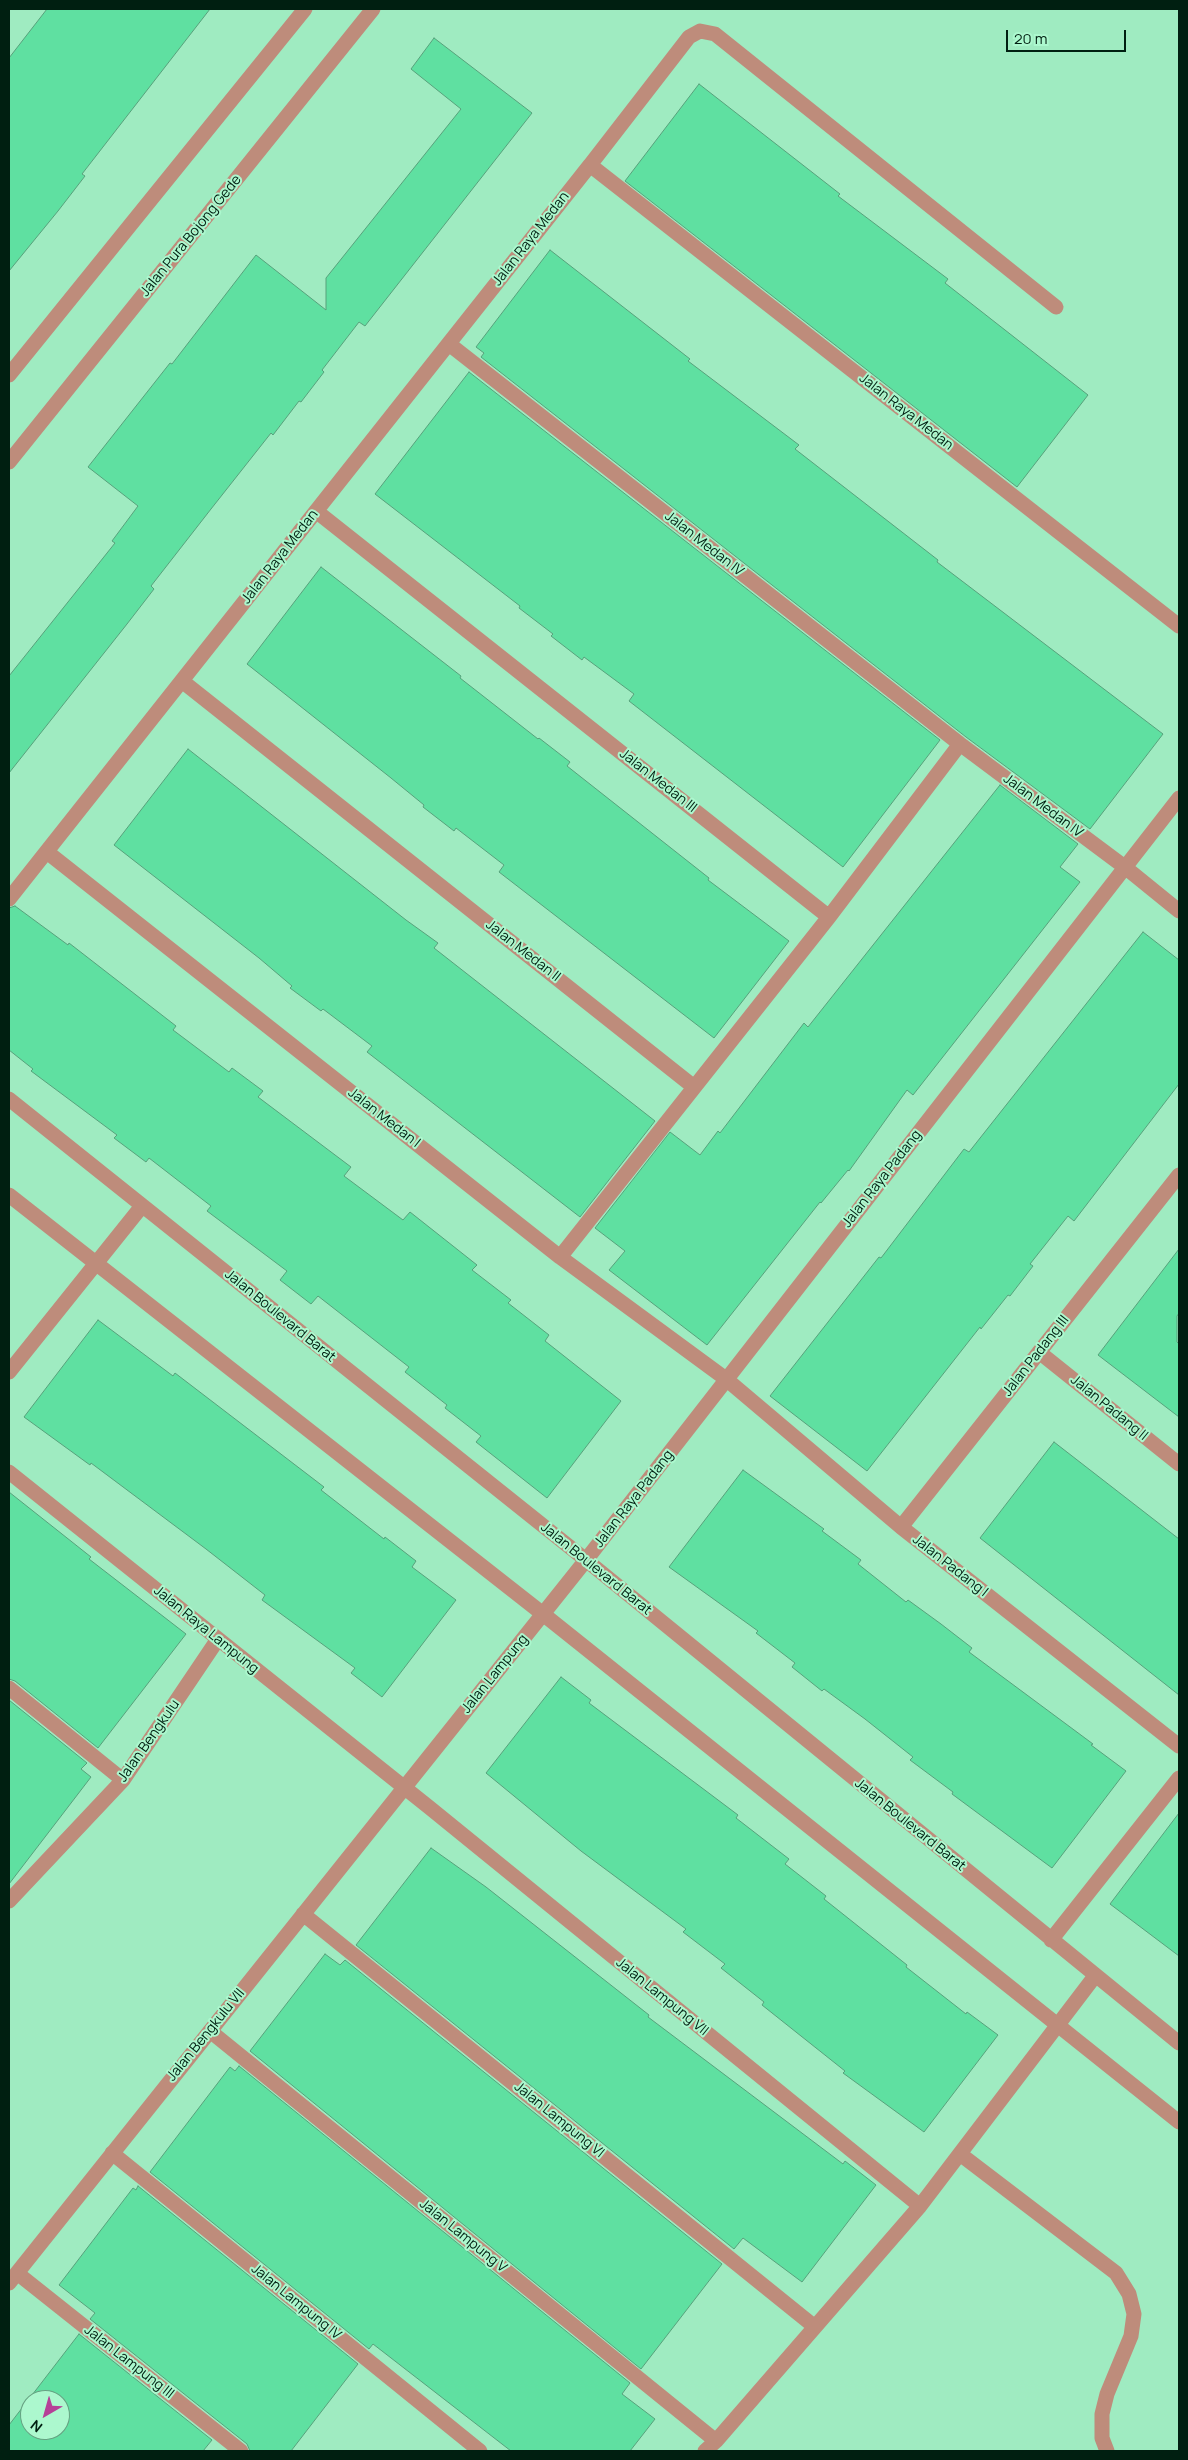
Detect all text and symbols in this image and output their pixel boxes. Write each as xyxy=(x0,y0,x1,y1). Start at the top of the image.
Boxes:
scale bar xyxy=(1008,20,1128,52)
text: 20 m xyxy=(1014,28,1047,49)
street label: Jalan Pura Bojong Gede xyxy=(137,172,245,300)
street label: Jalan Raya Medan xyxy=(489,189,573,289)
street label: Jalan Raya Medan xyxy=(856,370,956,454)
street label: Jalan Raya Medan xyxy=(238,507,322,607)
street label: Jalan Medan IV xyxy=(661,508,747,580)
street label: Jalan Medan III xyxy=(616,746,700,816)
street label: Jalan Medan IV xyxy=(1000,771,1086,841)
street label: Jalan Medan II xyxy=(482,917,564,985)
street label: Jalan Medan I xyxy=(345,1085,423,1151)
street label: Jalan Raya Padang xyxy=(839,1127,925,1231)
street label: Jalan Boulevard Barat xyxy=(221,1266,339,1366)
street label: Jalan Padang III xyxy=(999,1312,1073,1400)
street label: Jalan Padang II xyxy=(1067,1372,1151,1444)
street label: Jalan Raya Padang xyxy=(591,1447,677,1551)
street label: Jalan Boulevard Barat xyxy=(537,1519,655,1619)
street label: Jalan Padang I xyxy=(909,1531,991,1601)
street label: Jalan Raya Lampung xyxy=(150,1582,262,1678)
street label: Jalan Lampung xyxy=(458,1631,532,1717)
street label: Jalan Bengkulu xyxy=(114,1697,184,1785)
street label: Jalan Boulevard Barat xyxy=(851,1775,969,1875)
street label: Jalan Lampung VII xyxy=(612,1955,712,2039)
street label: Jalan Bengkulu VII xyxy=(164,1985,248,2085)
street label: Jalan Lampung VI xyxy=(511,2079,607,2161)
street label: Jalan Lampung V xyxy=(416,2196,510,2276)
street label: Jalan Lampung IV xyxy=(248,2261,344,2343)
street label: Jalan Lampung III xyxy=(81,2322,177,2402)
north arrow xyxy=(20,2390,70,2440)
text: N xyxy=(26,2416,46,2437)

